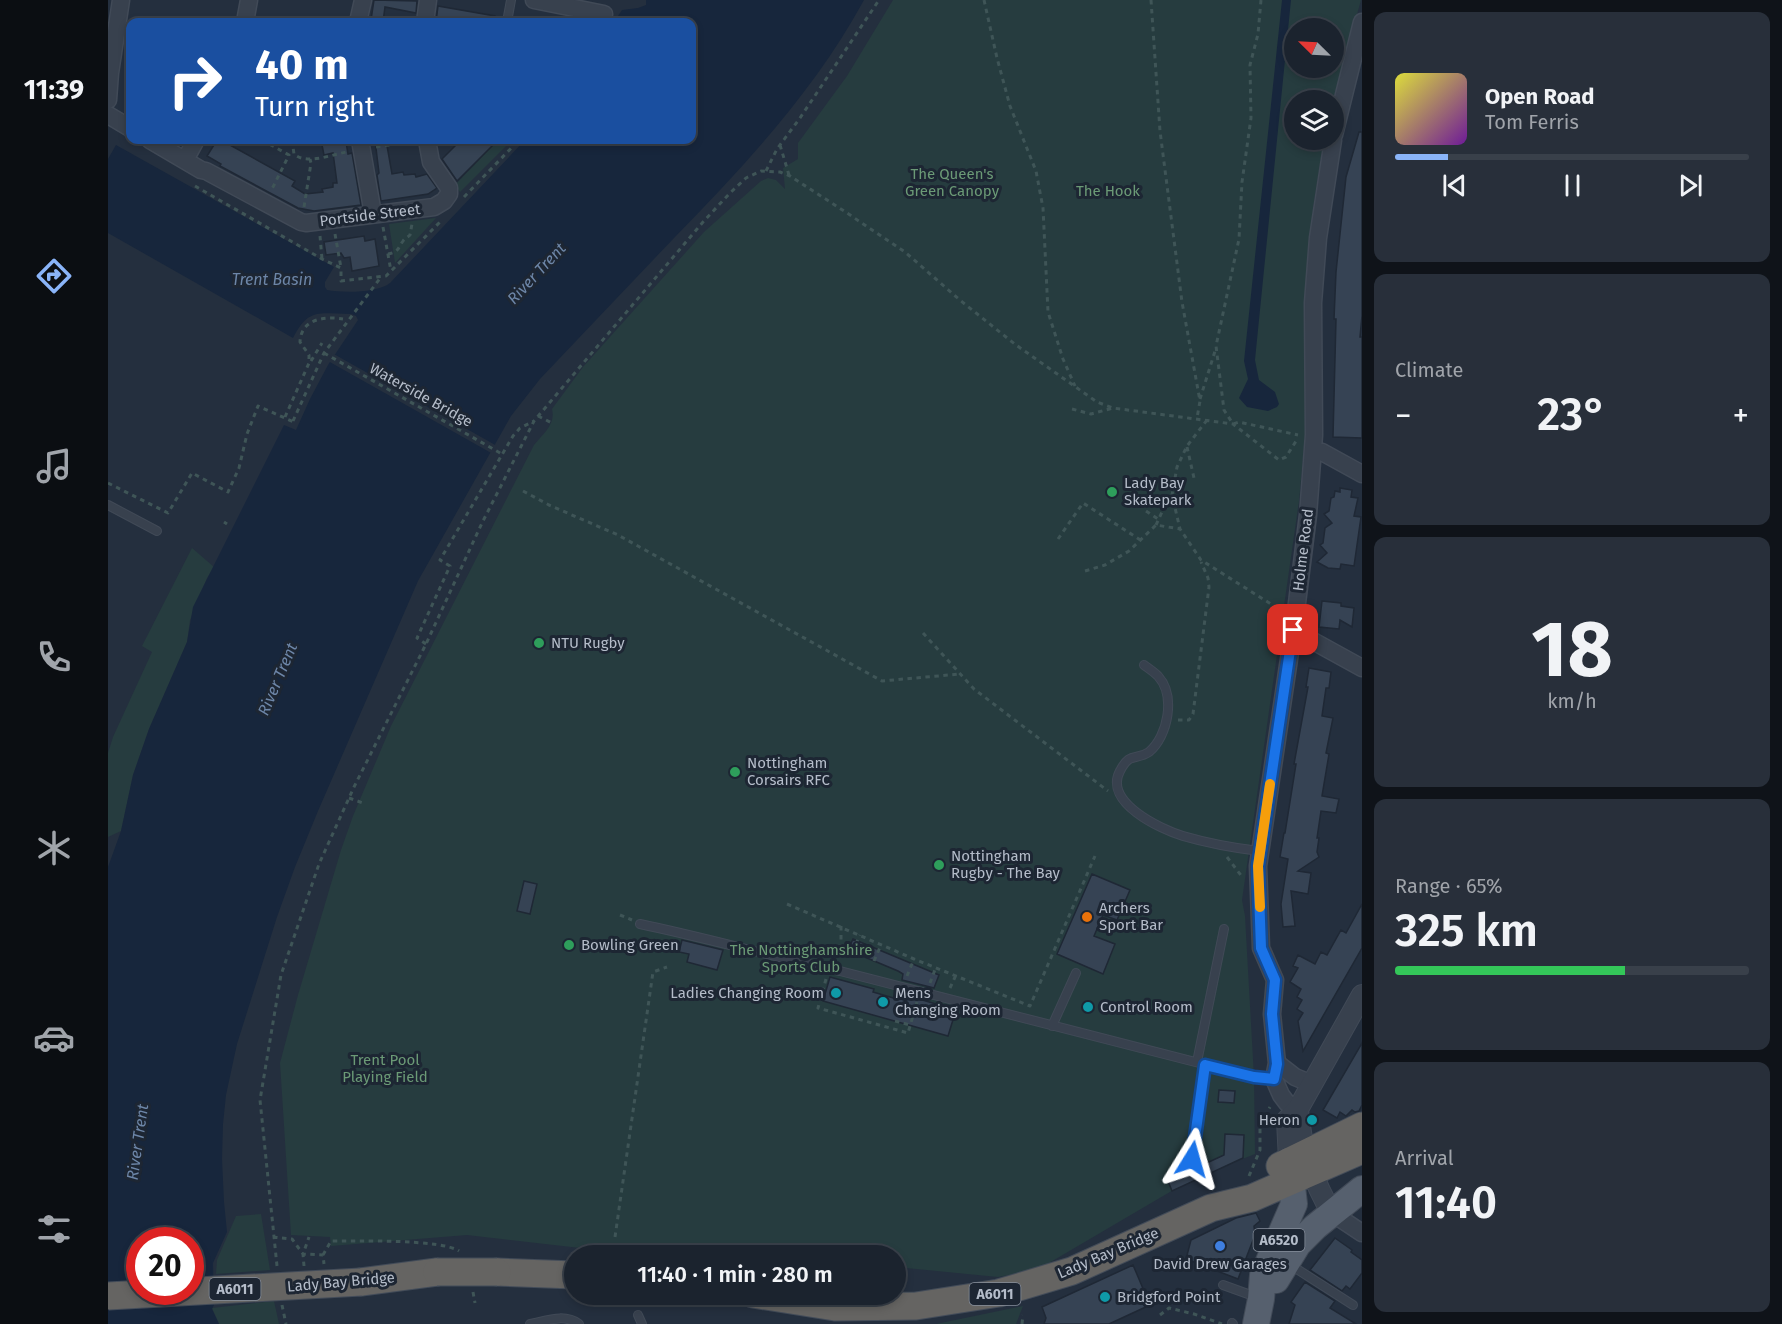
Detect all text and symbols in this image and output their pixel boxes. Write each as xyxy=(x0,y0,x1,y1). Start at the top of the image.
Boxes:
north arrow xyxy=(1284,18,1344,78)
map controls xyxy=(1284,18,1344,150)
text: 40 m xyxy=(255,40,349,90)
icon: right xyxy=(156,42,234,120)
text: 11:39 xyxy=(24,74,84,106)
text: Open Road xyxy=(1485,83,1595,110)
button: layers xyxy=(1284,90,1344,150)
text: Turn right xyxy=(255,91,375,123)
text: Tom Ferris xyxy=(1485,110,1579,134)
park label: The Queen's Green Canopy xyxy=(905,165,1000,200)
icon: previous xyxy=(1438,169,1471,202)
icon: pause xyxy=(1556,169,1589,202)
icon: next xyxy=(1674,169,1707,202)
park label: The Hook xyxy=(1076,182,1140,200)
street label: Portside Street xyxy=(319,200,422,230)
water label: River Trent xyxy=(503,239,570,308)
icon: directions xyxy=(33,255,75,297)
water label: Trent Basin xyxy=(232,270,312,289)
text: Climate xyxy=(1395,358,1463,382)
street label: Waterside Bridge xyxy=(366,359,476,431)
text: 23° xyxy=(1537,388,1607,442)
text: − xyxy=(1395,396,1412,436)
text: + xyxy=(1733,396,1749,436)
icon: music xyxy=(33,445,75,487)
place label: Lady Bay Skatepark xyxy=(1124,474,1192,509)
marker: Lady Bay Skatepark xyxy=(1105,485,1119,499)
street label: Holme Road xyxy=(1289,508,1317,592)
text: 18 xyxy=(1531,603,1613,697)
pin xyxy=(1267,604,1318,655)
icon: arrive xyxy=(1276,613,1309,646)
place label: NTU Rugby xyxy=(551,634,625,652)
icon: phone xyxy=(33,636,75,678)
marker: NTU Rugby xyxy=(532,636,546,650)
water label: River Trent xyxy=(254,640,301,718)
text: km/h xyxy=(1547,689,1597,713)
place label: Nottingham Corsairs RFC xyxy=(747,754,830,789)
marker: Nottingham Corsairs RFC xyxy=(728,765,742,779)
icon: climate xyxy=(33,827,75,869)
place label: Nottingham Rugby - The Bay xyxy=(951,847,1061,882)
marker: Nottingham Rugby - The Bay xyxy=(932,858,946,872)
text: Range · 65% xyxy=(1395,874,1503,898)
place label: Archers Sport Bar xyxy=(1099,899,1163,934)
text: 325 km xyxy=(1395,904,1538,958)
marker: Archers Sport Bar xyxy=(1080,910,1094,924)
place label: Bowling Green xyxy=(581,936,679,954)
marker: Bowling Green xyxy=(562,938,576,952)
park label: The Nottinghamshire Sports Club xyxy=(730,941,872,976)
place label: Ladies Changing Room xyxy=(670,984,824,1002)
place label: Mens Changing Room xyxy=(895,984,1001,1019)
marker: Ladies Changing Room xyxy=(829,986,843,1000)
marker: Mens Changing Room xyxy=(876,995,890,1009)
place label: Control Room xyxy=(1100,998,1193,1016)
marker: Control Room xyxy=(1081,1000,1095,1014)
icon: car xyxy=(33,1017,75,1059)
park label: Trent Pool Playing Field xyxy=(342,1051,428,1086)
water label: River Trent xyxy=(123,1102,152,1181)
place label: Heron xyxy=(1259,1111,1300,1129)
marker: Heron xyxy=(1305,1113,1319,1127)
position arrow xyxy=(1160,1127,1224,1191)
text: Arrival xyxy=(1395,1146,1454,1170)
text: 11:40 xyxy=(1395,1176,1497,1230)
icon: filters xyxy=(33,1208,75,1250)
street label: Lady Bay Bridge xyxy=(1055,1224,1161,1282)
speed limit sign: 20 xyxy=(126,1227,204,1305)
road number: A6520 xyxy=(1254,1229,1304,1251)
marker: David Drew Garages xyxy=(1213,1239,1227,1253)
place label: David Drew Garages xyxy=(1153,1255,1287,1273)
text: 11:40 · 1 min · 280 m xyxy=(637,1261,833,1288)
street label: Lady Bay Bridge xyxy=(286,1268,396,1296)
road number: A6011 xyxy=(210,1278,260,1300)
road number: A6011 xyxy=(970,1283,1020,1305)
place label: Bridgford Point xyxy=(1117,1288,1221,1306)
marker: Bridgford Point xyxy=(1098,1290,1112,1304)

